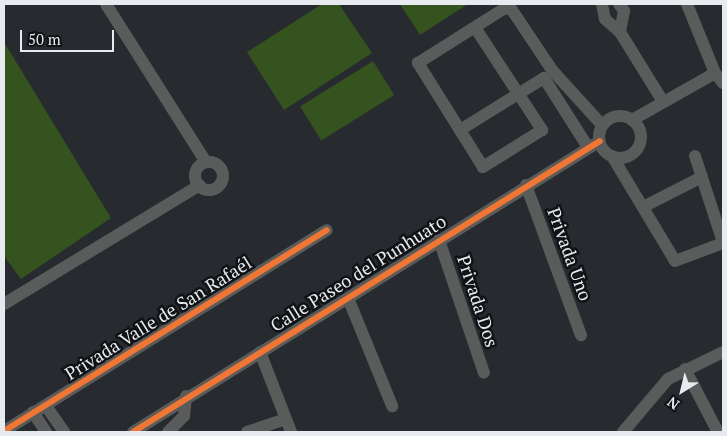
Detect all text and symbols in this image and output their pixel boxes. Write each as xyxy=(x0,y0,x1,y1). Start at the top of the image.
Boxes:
scale bar xyxy=(22,20,116,52)
text: 50 m xyxy=(28,29,61,49)
street label: Privada Uno xyxy=(543,205,597,303)
street label: Calle Paseo del Punhuato xyxy=(266,210,450,336)
street label: Privada Valle de San Rafaél xyxy=(61,252,255,384)
street label: Privada Dos xyxy=(453,252,503,350)
north arrow xyxy=(657,366,707,416)
text: N xyxy=(663,393,683,414)

